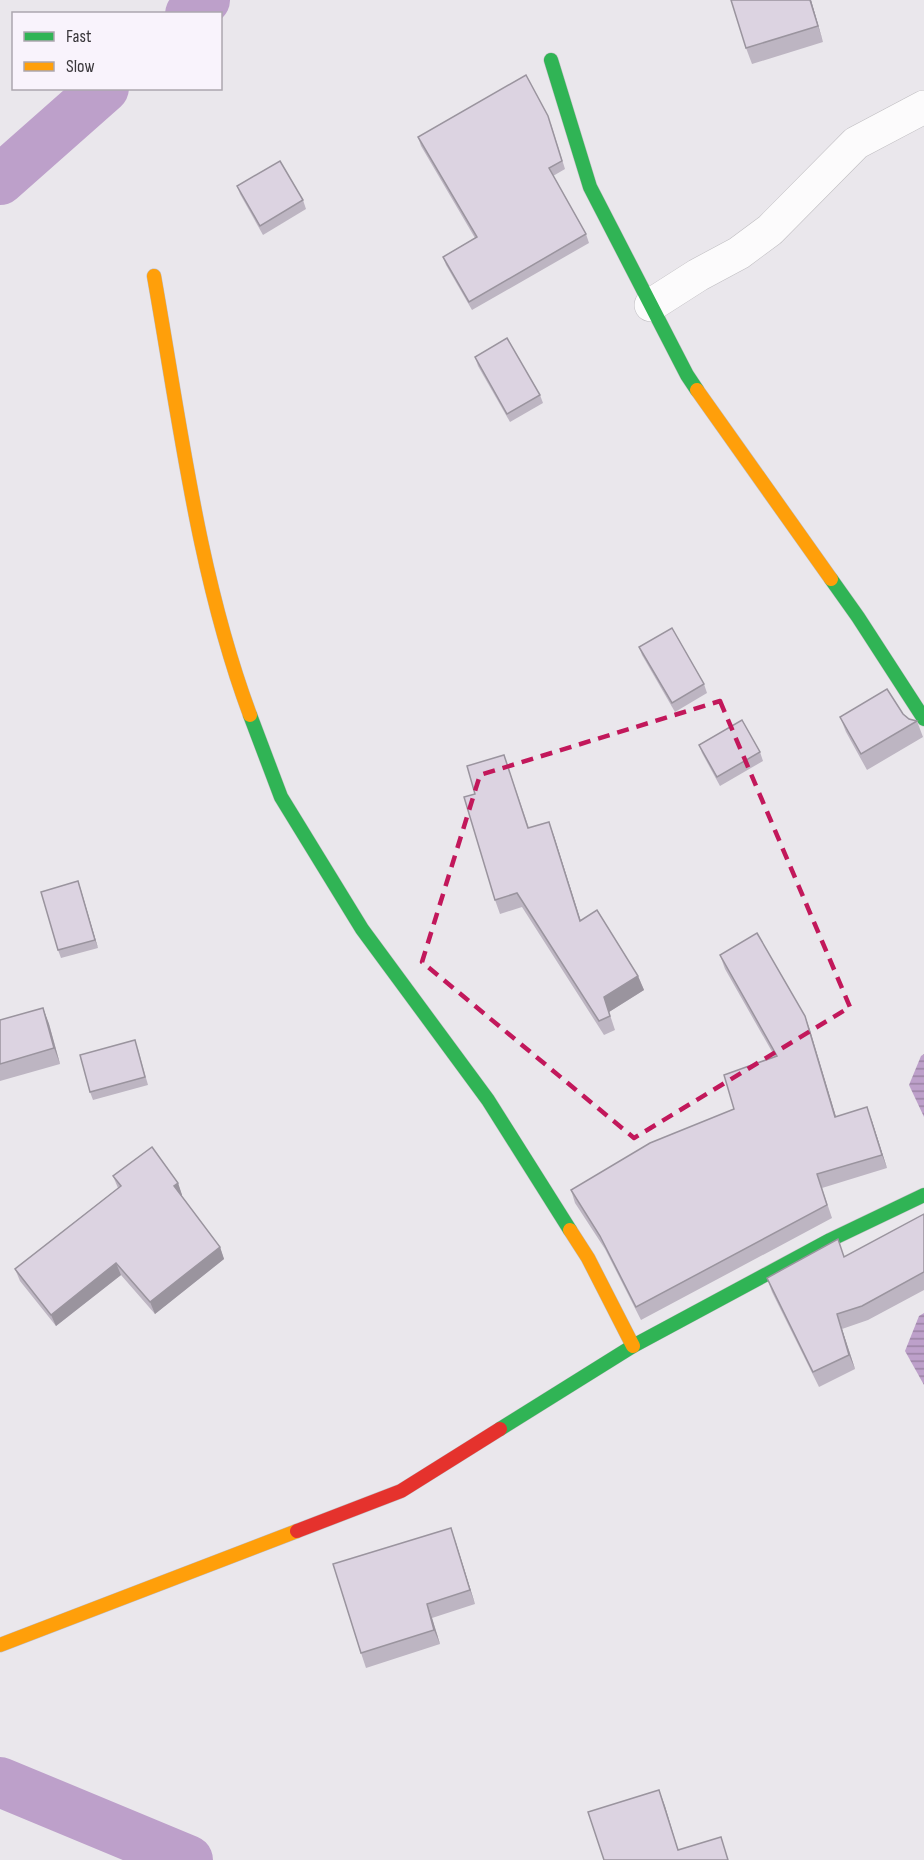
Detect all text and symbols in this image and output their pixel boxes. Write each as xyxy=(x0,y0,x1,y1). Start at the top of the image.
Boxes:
legend xyxy=(12,12,222,90)
text: Fast xyxy=(66,26,92,47)
text: Slow xyxy=(66,56,95,77)

